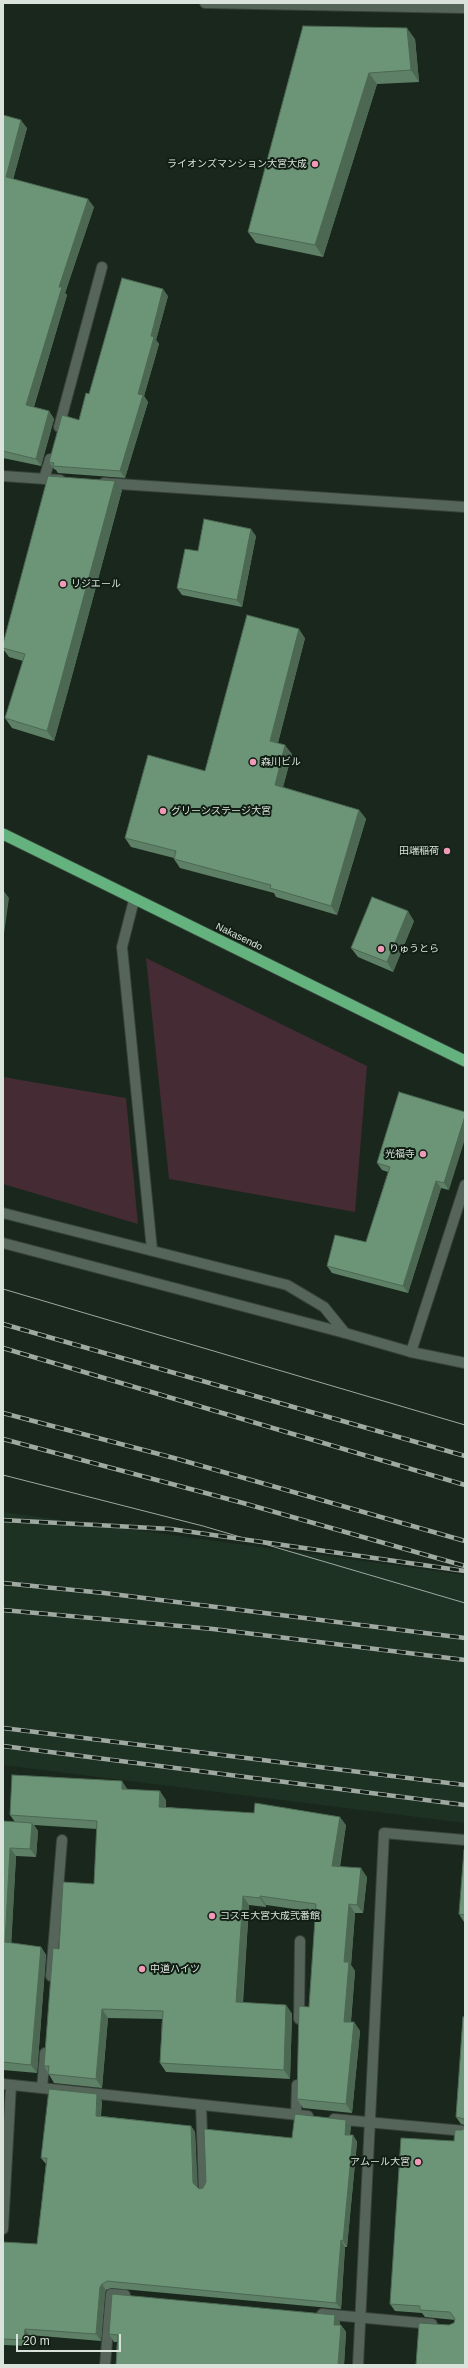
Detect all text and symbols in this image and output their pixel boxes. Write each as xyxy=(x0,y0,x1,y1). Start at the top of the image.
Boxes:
place label: ライオンズマンション大宮大成 xyxy=(167,158,307,170)
marker: ライオンズマンション大宮大成 xyxy=(310,159,320,169)
place label: リジエール xyxy=(71,578,121,590)
marker: リジエール xyxy=(58,579,68,589)
place label: 森川ビル xyxy=(261,756,301,768)
marker: 森川ビル xyxy=(248,757,258,767)
place label: グリーンステージ大宮 xyxy=(171,805,271,817)
marker: グリーンステージ大宮 xyxy=(158,806,168,816)
place label: 田端稲荷 xyxy=(399,845,439,857)
marker: 田端稲荷 xyxy=(442,846,452,856)
street label: Nakasendo xyxy=(214,921,264,953)
place label: りゅうとら xyxy=(389,943,439,955)
marker: りゅうとら xyxy=(376,944,386,954)
place label: 光福寺 xyxy=(385,1148,415,1160)
marker: 光福寺 xyxy=(418,1149,428,1159)
place label: コスモ大宮大成弐番館 xyxy=(220,1910,320,1922)
marker: コスモ大宮大成弐番館 xyxy=(207,1911,217,1921)
place label: 中道ハイツ xyxy=(150,1963,200,1975)
marker: 中道ハイツ xyxy=(137,1964,147,1974)
place label: アムール大宮 xyxy=(350,2156,410,2168)
marker: アムール大宮 xyxy=(413,2157,423,2167)
scale bar xyxy=(18,2326,123,2352)
text: 20 m xyxy=(23,2334,50,2348)

